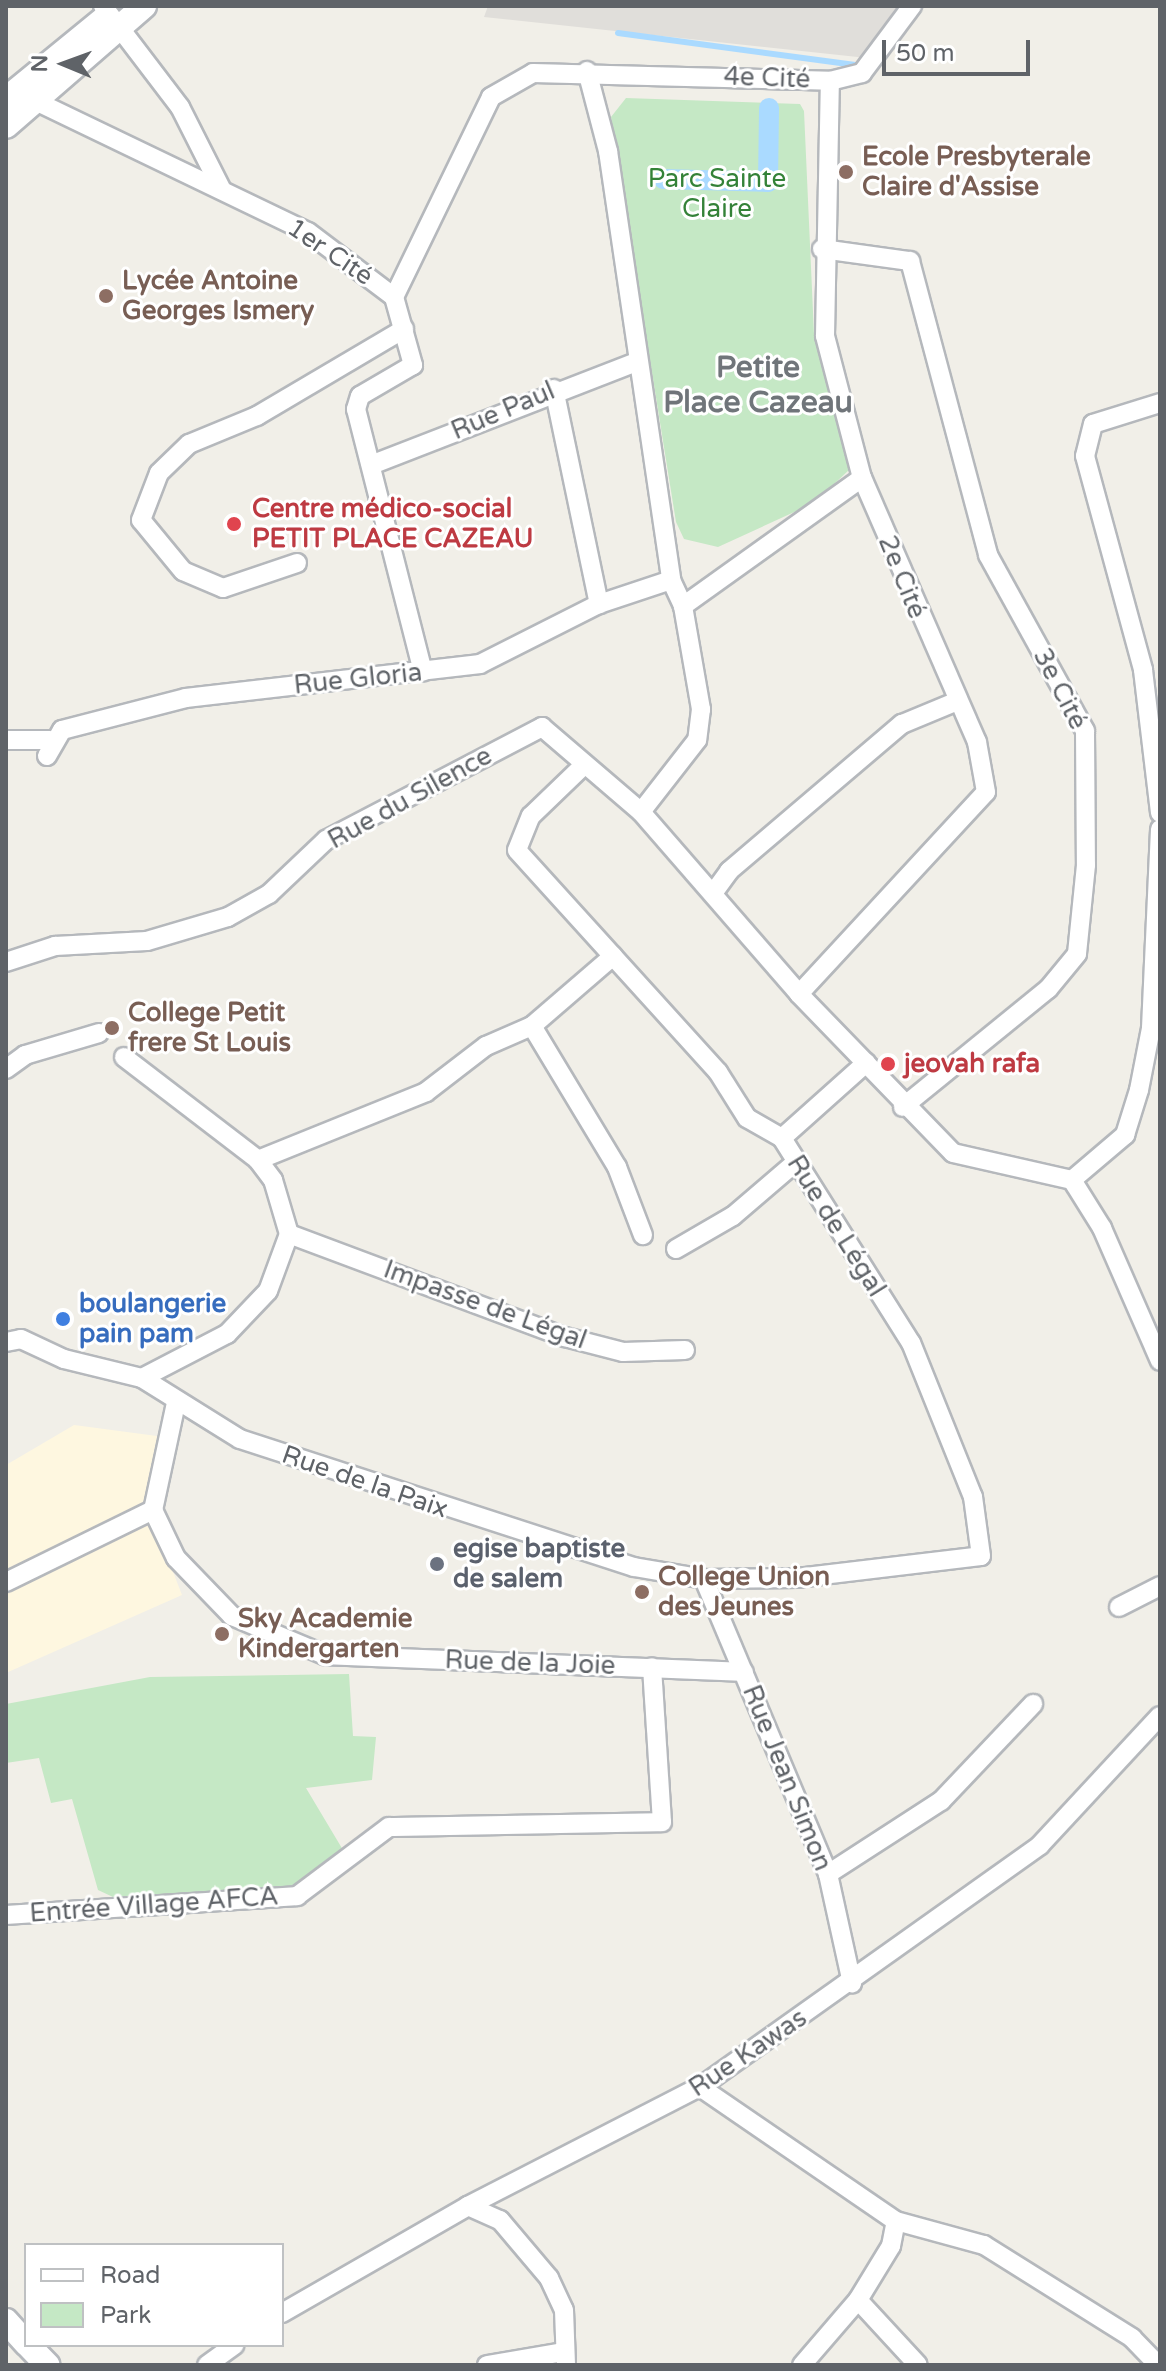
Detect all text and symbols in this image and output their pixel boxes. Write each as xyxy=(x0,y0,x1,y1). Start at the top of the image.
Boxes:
north arrow xyxy=(24,24,104,104)
scale bar xyxy=(886,24,1034,74)
text: 50 m xyxy=(896,39,954,68)
text: N xyxy=(27,55,53,73)
street label: 4e Cité xyxy=(723,61,811,95)
place label: Ecole Presbyterale Claire d'Assise xyxy=(862,141,1091,202)
park label: Parc Sainte Claire xyxy=(648,163,786,224)
marker: Ecole Presbyterale Claire d'Assise xyxy=(837,163,855,181)
street label: 1er Cité xyxy=(281,212,379,292)
place label: Lycée Antoine Georges Ismery xyxy=(122,265,314,326)
marker: Lycée Antoine Georges Ismery xyxy=(97,287,115,305)
district label: Petite Place Cazeau xyxy=(663,350,853,420)
street label: Rue Paul xyxy=(447,375,559,447)
place label: Centre médico-social PETIT PLACE CAZEAU xyxy=(252,493,534,554)
marker: Centre médico-social PETIT PLACE CAZEAU xyxy=(223,513,245,535)
street label: 2e Cité xyxy=(871,531,933,623)
street label: 3e Cité xyxy=(1026,643,1094,735)
street label: Rue Gloria xyxy=(292,657,424,701)
street label: Rue du Silence xyxy=(323,740,497,856)
place label: College Petit frere St Louis xyxy=(128,997,291,1058)
marker: College Petit frere St Louis xyxy=(103,1019,121,1037)
place label: jeovah rafa xyxy=(904,1048,1040,1080)
marker: jeovah rafa xyxy=(879,1055,897,1073)
street label: Rue de Légal xyxy=(780,1150,892,1302)
street label: Impasse de Légal xyxy=(379,1254,591,1356)
place label: boulangerie pain pam xyxy=(79,1288,226,1350)
marker: boulangerie pain pam xyxy=(54,1310,72,1328)
street label: Rue de la Paix xyxy=(278,1439,452,1525)
place label: egise baptiste de salem xyxy=(453,1533,625,1594)
marker: egise baptiste de salem xyxy=(428,1555,446,1573)
place label: College Union des Jeunes xyxy=(658,1561,830,1622)
marker: College Union des Jeunes xyxy=(633,1583,651,1601)
place label: Sky Academie Kindergarten xyxy=(238,1603,412,1664)
marker: Sky Academie Kindergarten xyxy=(213,1625,231,1643)
street label: Rue de la Joie xyxy=(444,1644,616,1682)
street label: Rue Jean Simon xyxy=(736,1681,838,1875)
street label: Entrée Village AFCA xyxy=(28,1881,280,1929)
street label: Rue Kawas xyxy=(683,2002,813,2104)
legend xyxy=(24,2243,284,2347)
text: Road xyxy=(100,2261,160,2290)
text: Park xyxy=(100,2301,151,2330)

